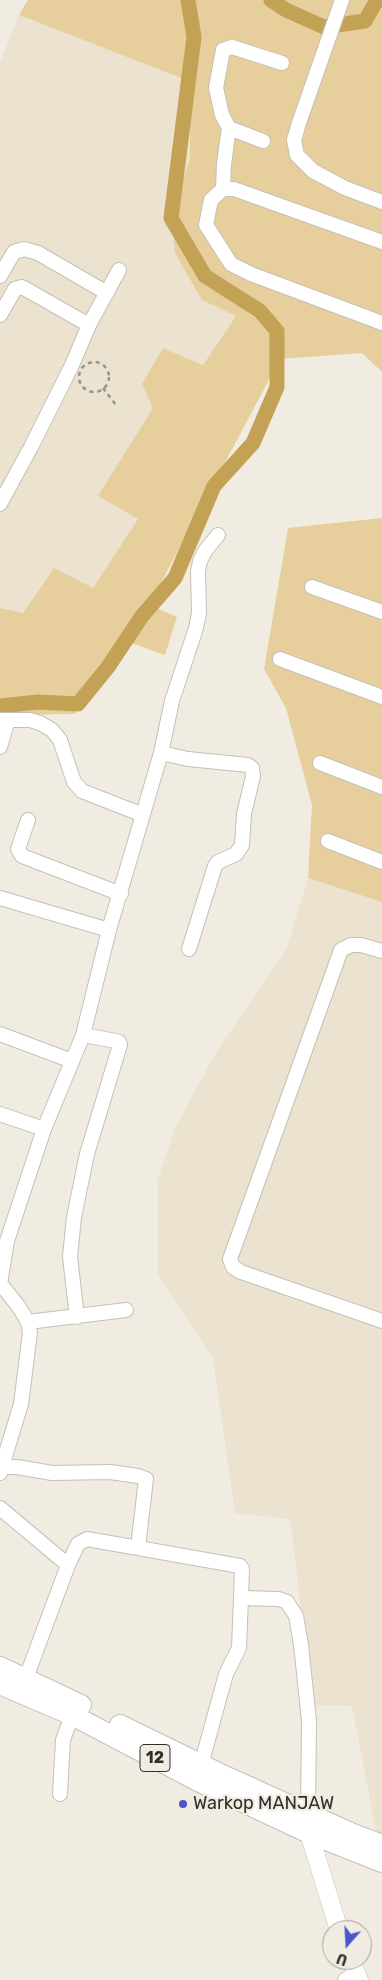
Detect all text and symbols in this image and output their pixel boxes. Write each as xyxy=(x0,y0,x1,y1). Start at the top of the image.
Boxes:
road number: 12 xyxy=(140,1745,170,1772)
place label: Warkop MANJAW xyxy=(193,1793,334,1815)
marker: Warkop MANJAW xyxy=(177,1798,189,1810)
north arrow xyxy=(322,1920,372,1970)
text: U xyxy=(335,1949,350,1968)

